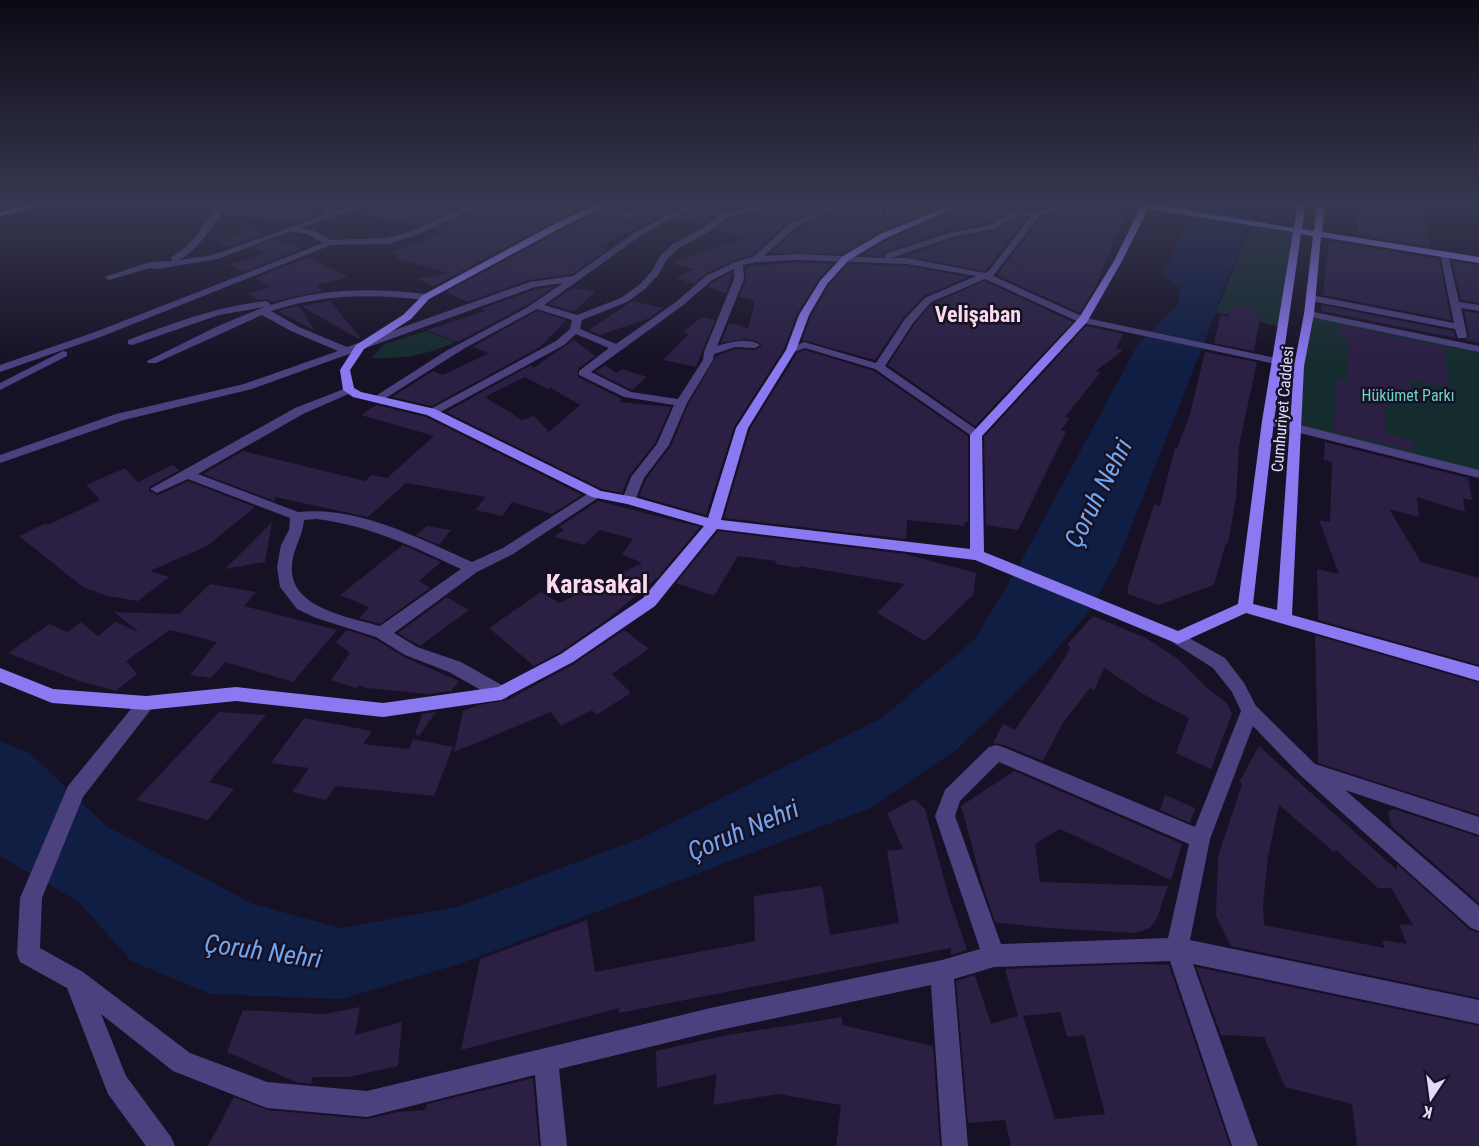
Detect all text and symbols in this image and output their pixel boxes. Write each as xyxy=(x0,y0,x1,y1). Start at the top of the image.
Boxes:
district label: Velişaban xyxy=(935,302,1021,327)
street label: Cumhuriyet Caddesi xyxy=(1268,345,1297,473)
park label: Hükümet Parkı xyxy=(1362,386,1454,405)
water label: Çoruh Nehri xyxy=(1058,433,1138,552)
district label: Karasakal xyxy=(546,569,648,599)
water label: Çoruh Nehri xyxy=(683,793,803,867)
water label: Çoruh Nehri xyxy=(202,928,324,974)
north arrow xyxy=(1401,1068,1461,1128)
text: K xyxy=(1421,1102,1434,1122)

